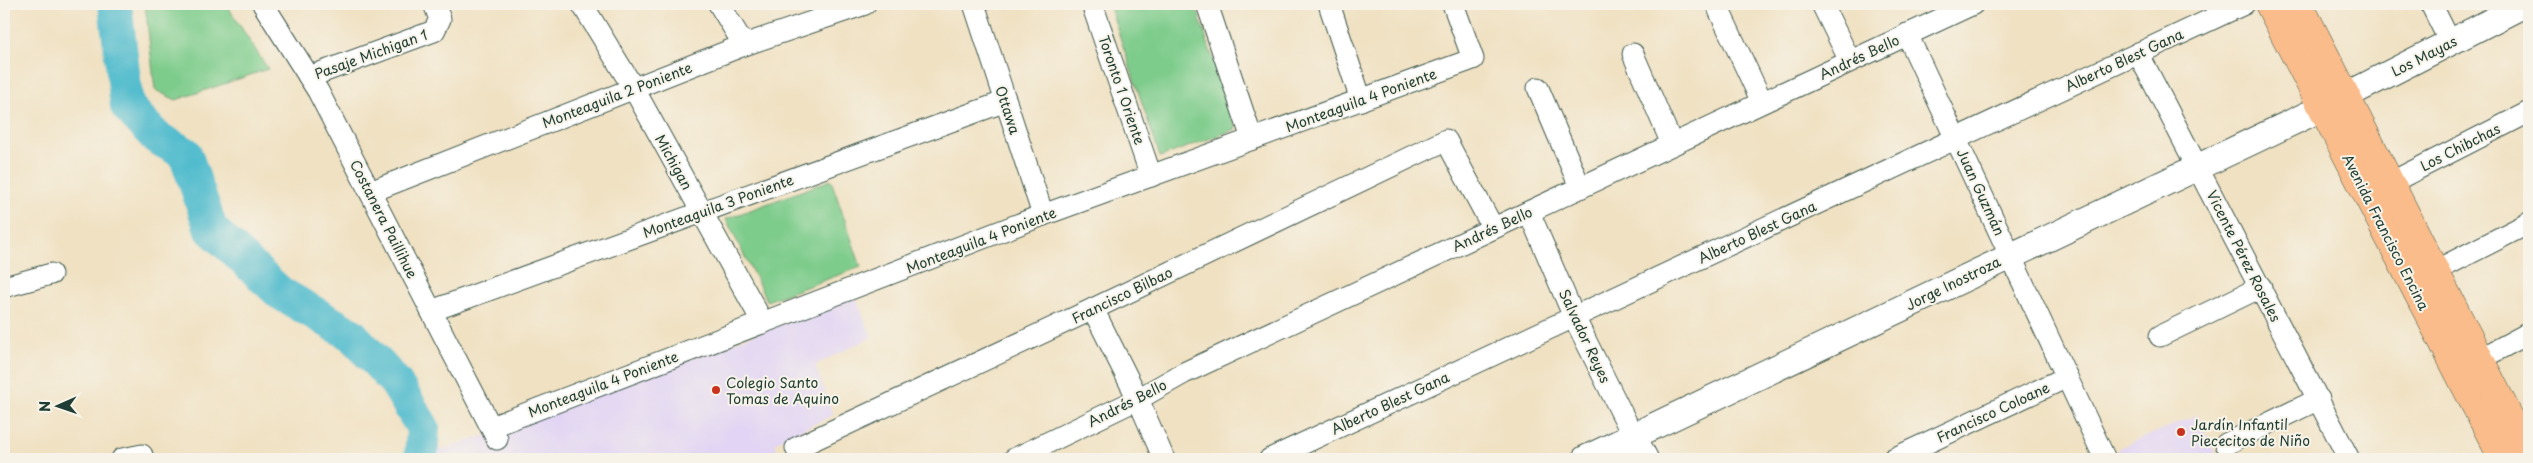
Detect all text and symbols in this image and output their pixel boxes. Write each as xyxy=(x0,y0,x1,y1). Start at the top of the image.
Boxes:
street label: Alberto Blest Gana xyxy=(2061,23,2187,97)
street label: Pasaje Michigan 1 xyxy=(312,24,430,84)
street label: Andrés Bello xyxy=(1815,29,1903,85)
street label: Los Mayas xyxy=(2387,30,2461,82)
street label: Toronto 1 Oriente xyxy=(1093,33,1151,148)
street label: Monteaguila 2 Poniente xyxy=(539,57,695,133)
street label: Monteaguila 4 Poniente xyxy=(1283,63,1440,137)
street label: Ottawa xyxy=(990,83,1026,137)
street label: Los Chibchas xyxy=(2416,118,2504,176)
street label: Michigan xyxy=(650,130,698,194)
street label: Juan Guzmán xyxy=(1952,145,2010,239)
street label: Avenida Francisco Encina xyxy=(2337,150,2435,314)
street label: Costanera Paillihue xyxy=(345,156,423,282)
street label: Monteaguila 3 Poniente xyxy=(640,169,797,243)
street label: Vicente Pérez Rosales xyxy=(2202,187,2286,325)
street label: Alberto Blest Gana xyxy=(1694,195,1820,269)
street label: Andrés Bello xyxy=(1448,201,1536,257)
street label: Monteaguila 4 Poniente xyxy=(903,202,1059,278)
street label: Jorge Inostroza xyxy=(1902,251,2004,315)
street label: Francisco Bilbao xyxy=(1068,261,1176,329)
street label: Salvador Reyes xyxy=(1554,286,1616,386)
street label: Monteaguila 4 Poniente xyxy=(525,346,681,422)
street label: Alberto Blest Gana xyxy=(1327,366,1453,440)
place label: Colegio Santo Tomas de Aquino xyxy=(726,372,839,409)
street label: Andrés Bello xyxy=(1084,374,1170,432)
street label: Francisco Coloane xyxy=(1933,377,2053,447)
north arrow xyxy=(32,380,82,430)
marker: Colegio Santo Tomas de Aquino xyxy=(710,384,722,396)
text: N xyxy=(34,401,55,412)
place label: Jardín Infantil Piececitos de Niño xyxy=(2191,414,2310,451)
marker: Jardín Infantil Piececitos de Niño xyxy=(2175,426,2187,438)

